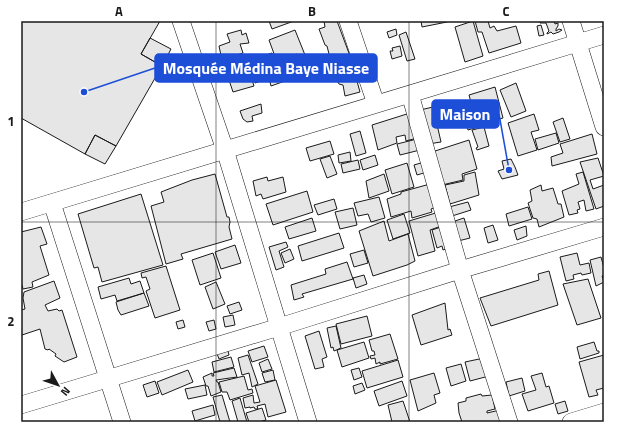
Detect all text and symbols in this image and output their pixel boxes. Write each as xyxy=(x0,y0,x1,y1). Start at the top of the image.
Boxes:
text: A xyxy=(115,1,123,21)
text: B xyxy=(308,1,316,21)
text: C xyxy=(502,1,510,21)
callout: Mosquée Médina Baye Niasse xyxy=(155,54,377,82)
text: Mosquée Médina Baye Niasse xyxy=(163,56,369,80)
callout: Maison xyxy=(432,100,499,128)
text: Maison xyxy=(440,102,490,126)
text: 1 xyxy=(7,111,15,131)
text: 2 xyxy=(7,311,15,331)
north arrow xyxy=(38,365,78,405)
text: N xyxy=(57,383,74,399)

